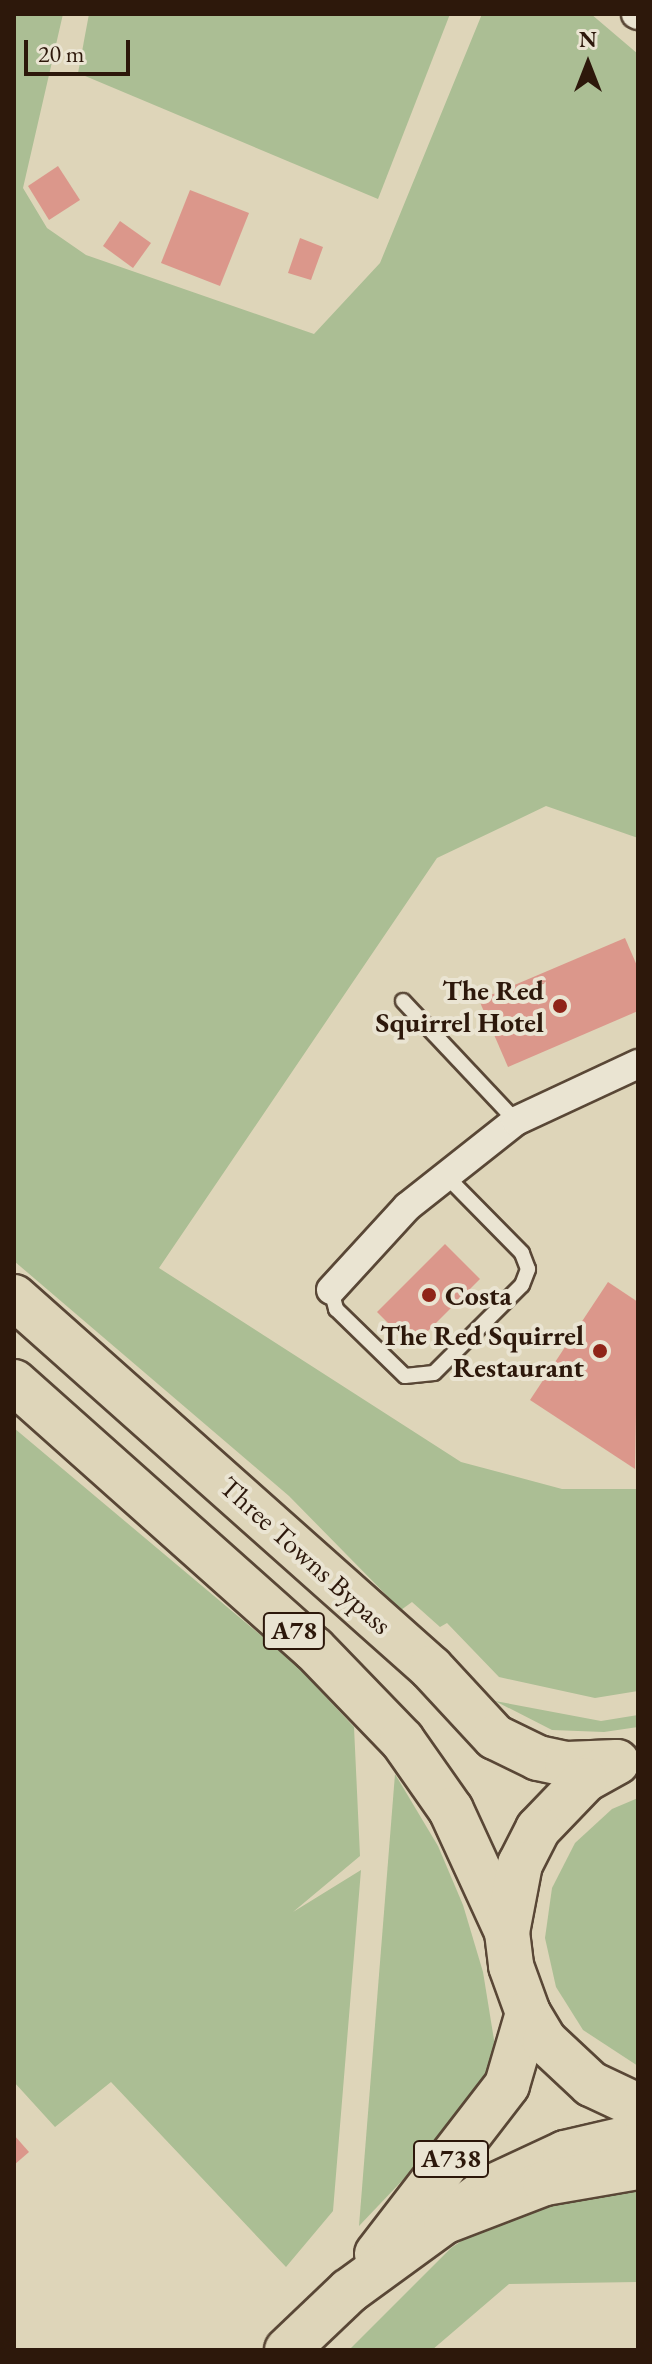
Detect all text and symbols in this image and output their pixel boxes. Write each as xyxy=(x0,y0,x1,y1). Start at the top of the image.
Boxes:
scale bar xyxy=(28,24,134,74)
north arrow xyxy=(548,24,628,104)
text: N xyxy=(579,25,597,54)
text: 20 m xyxy=(38,38,85,69)
place label: The Red Squirrel Hotel xyxy=(376,973,544,1039)
marker: The Red Squirrel Hotel xyxy=(551,997,569,1015)
place label: Costa xyxy=(445,1278,512,1312)
marker: Costa xyxy=(420,1286,438,1304)
place label: The Red Squirrel Restaurant xyxy=(380,1318,584,1384)
marker: The Red Squirrel Restaurant xyxy=(591,1342,609,1360)
street label: Three Towns Bypass xyxy=(213,1469,399,1641)
road number: A78 xyxy=(262,1609,326,1653)
road number: A738 xyxy=(413,2137,489,2181)

